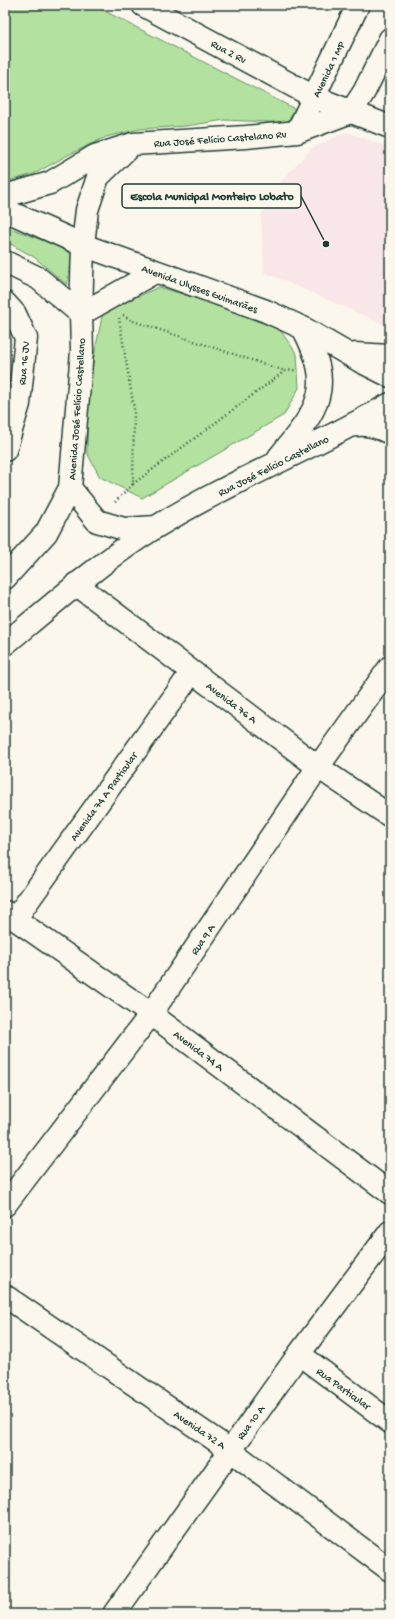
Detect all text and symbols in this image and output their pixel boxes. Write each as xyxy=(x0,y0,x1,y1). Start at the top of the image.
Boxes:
street label: Rua 2 Rv xyxy=(208,38,248,67)
street label: Avenida 1 MP xyxy=(311,39,349,100)
street label: Rua José Felício Castelano Rv xyxy=(153,129,287,151)
callout: Escola Municipal Monteiro Lobato xyxy=(122,184,301,208)
text: Escola Municipal Monteiro Lobato xyxy=(129,191,294,205)
street label: Avenida Ulysses Guimarães xyxy=(140,263,260,317)
street label: Avenida José Felício Castellano xyxy=(67,337,89,481)
street label: Rua 16 JV xyxy=(17,341,33,386)
street label: Rua José Felício Castellano xyxy=(217,434,331,500)
street label: Avenida 76 A xyxy=(203,681,259,727)
street label: Avenida 74 A Particular xyxy=(68,750,141,844)
street label: Rua 9 A xyxy=(189,922,218,958)
street label: Avenida 74 A xyxy=(170,1029,226,1075)
street label: Rua Particular xyxy=(313,1366,373,1414)
street label: Rua 10 A xyxy=(235,1403,268,1443)
street label: Avenida 72 A xyxy=(171,1409,228,1453)

